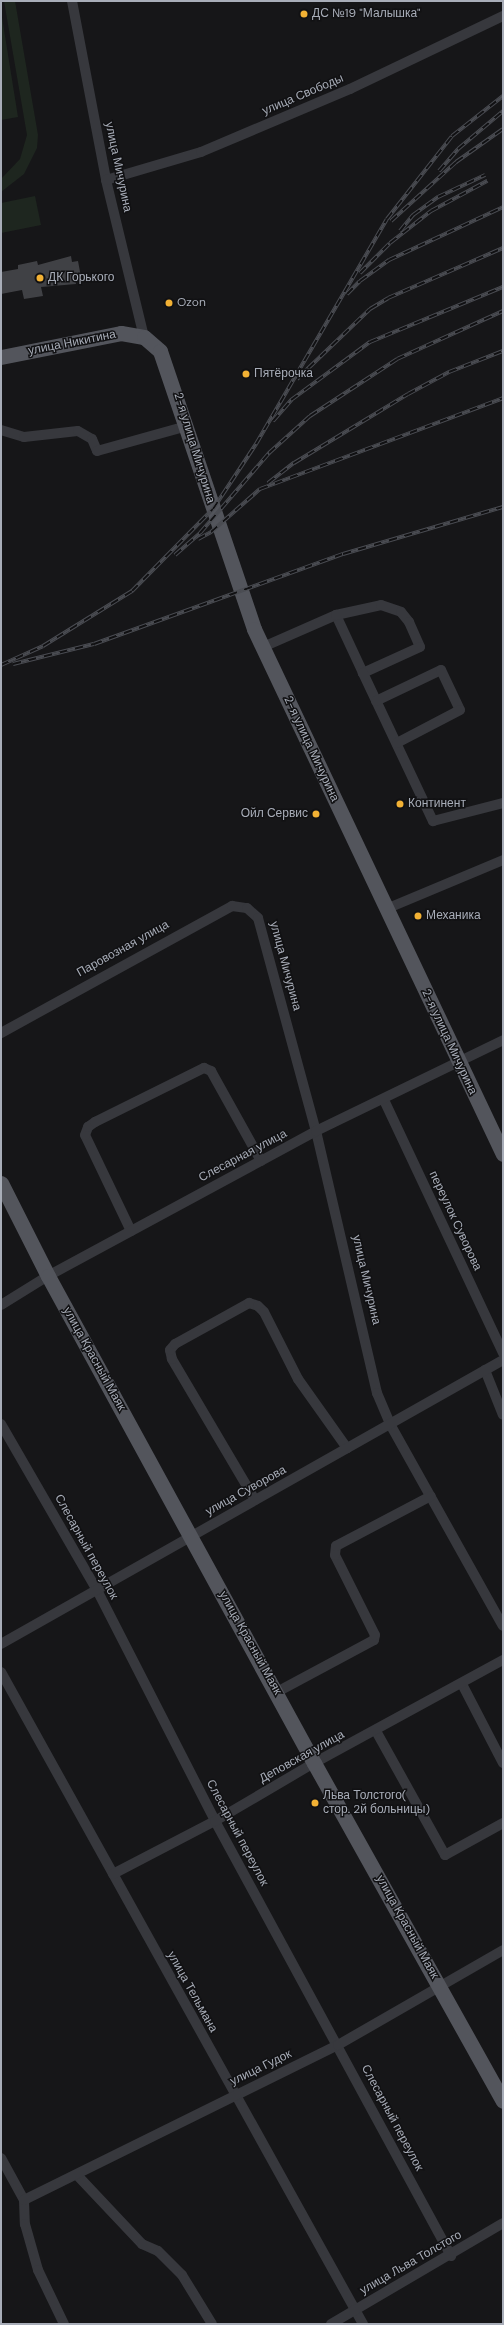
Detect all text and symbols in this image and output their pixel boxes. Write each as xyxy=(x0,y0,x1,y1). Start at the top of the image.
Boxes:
place label: ДС №19 "Малышка" xyxy=(312,7,421,21)
marker: ДС №19 "Малышка" xyxy=(299,9,309,19)
street label: улица Свободы xyxy=(260,71,346,119)
street label: улица Мичурина xyxy=(101,121,135,213)
place label: ДК Горького xyxy=(48,271,114,285)
marker: ДК Горького xyxy=(35,273,45,283)
place label: Ozon xyxy=(177,296,206,310)
marker: Ozon xyxy=(164,298,174,308)
street label: улица Никитина xyxy=(27,327,117,359)
place label: Пятёрочка xyxy=(254,367,313,381)
marker: Пятёрочка xyxy=(241,369,251,379)
street label: 2-я улица Мичурина xyxy=(170,391,218,505)
street label: 2-я улица Мичурина xyxy=(280,694,342,804)
place label: Континент xyxy=(408,797,466,811)
marker: Континент xyxy=(395,799,405,809)
place label: Ойл Сервис xyxy=(241,807,308,821)
marker: Ойл Сервис xyxy=(311,809,321,819)
place label: Механика xyxy=(426,909,481,923)
marker: Механика xyxy=(413,911,423,921)
street label: Паровозная улица xyxy=(75,918,171,980)
street label: улица Мичурина xyxy=(266,920,304,1012)
street label: 2-я улица Мичурина xyxy=(418,987,480,1097)
street label: Слесарная улица xyxy=(197,1127,289,1185)
street label: переулок Суворова xyxy=(426,1169,484,1273)
street label: улица Мичурина xyxy=(349,1234,383,1326)
street label: улица Красный Маяк xyxy=(60,1305,128,1413)
street label: улица Суворова xyxy=(203,1463,289,1519)
street label: Слесарный переулок xyxy=(51,1492,121,1602)
street label: улица Красный Маяк xyxy=(216,1589,284,1697)
street label: Деповская улица xyxy=(257,1728,347,1786)
street label: Слесарный переулок xyxy=(203,1778,271,1888)
place label: Льва Толстого( стор. 2й больницы) xyxy=(323,1789,430,1817)
marker: Льва Толстого( стор. 2й больницы) xyxy=(310,1798,320,1808)
street label: улица Красный Маяк xyxy=(373,1873,441,1981)
street label: улица Тельмана xyxy=(164,1949,220,2035)
street label: улица Гудок xyxy=(228,2047,294,2089)
street label: Слесарный переулок xyxy=(358,2063,426,2173)
street label: улица Льва Толстого xyxy=(358,2228,464,2298)

